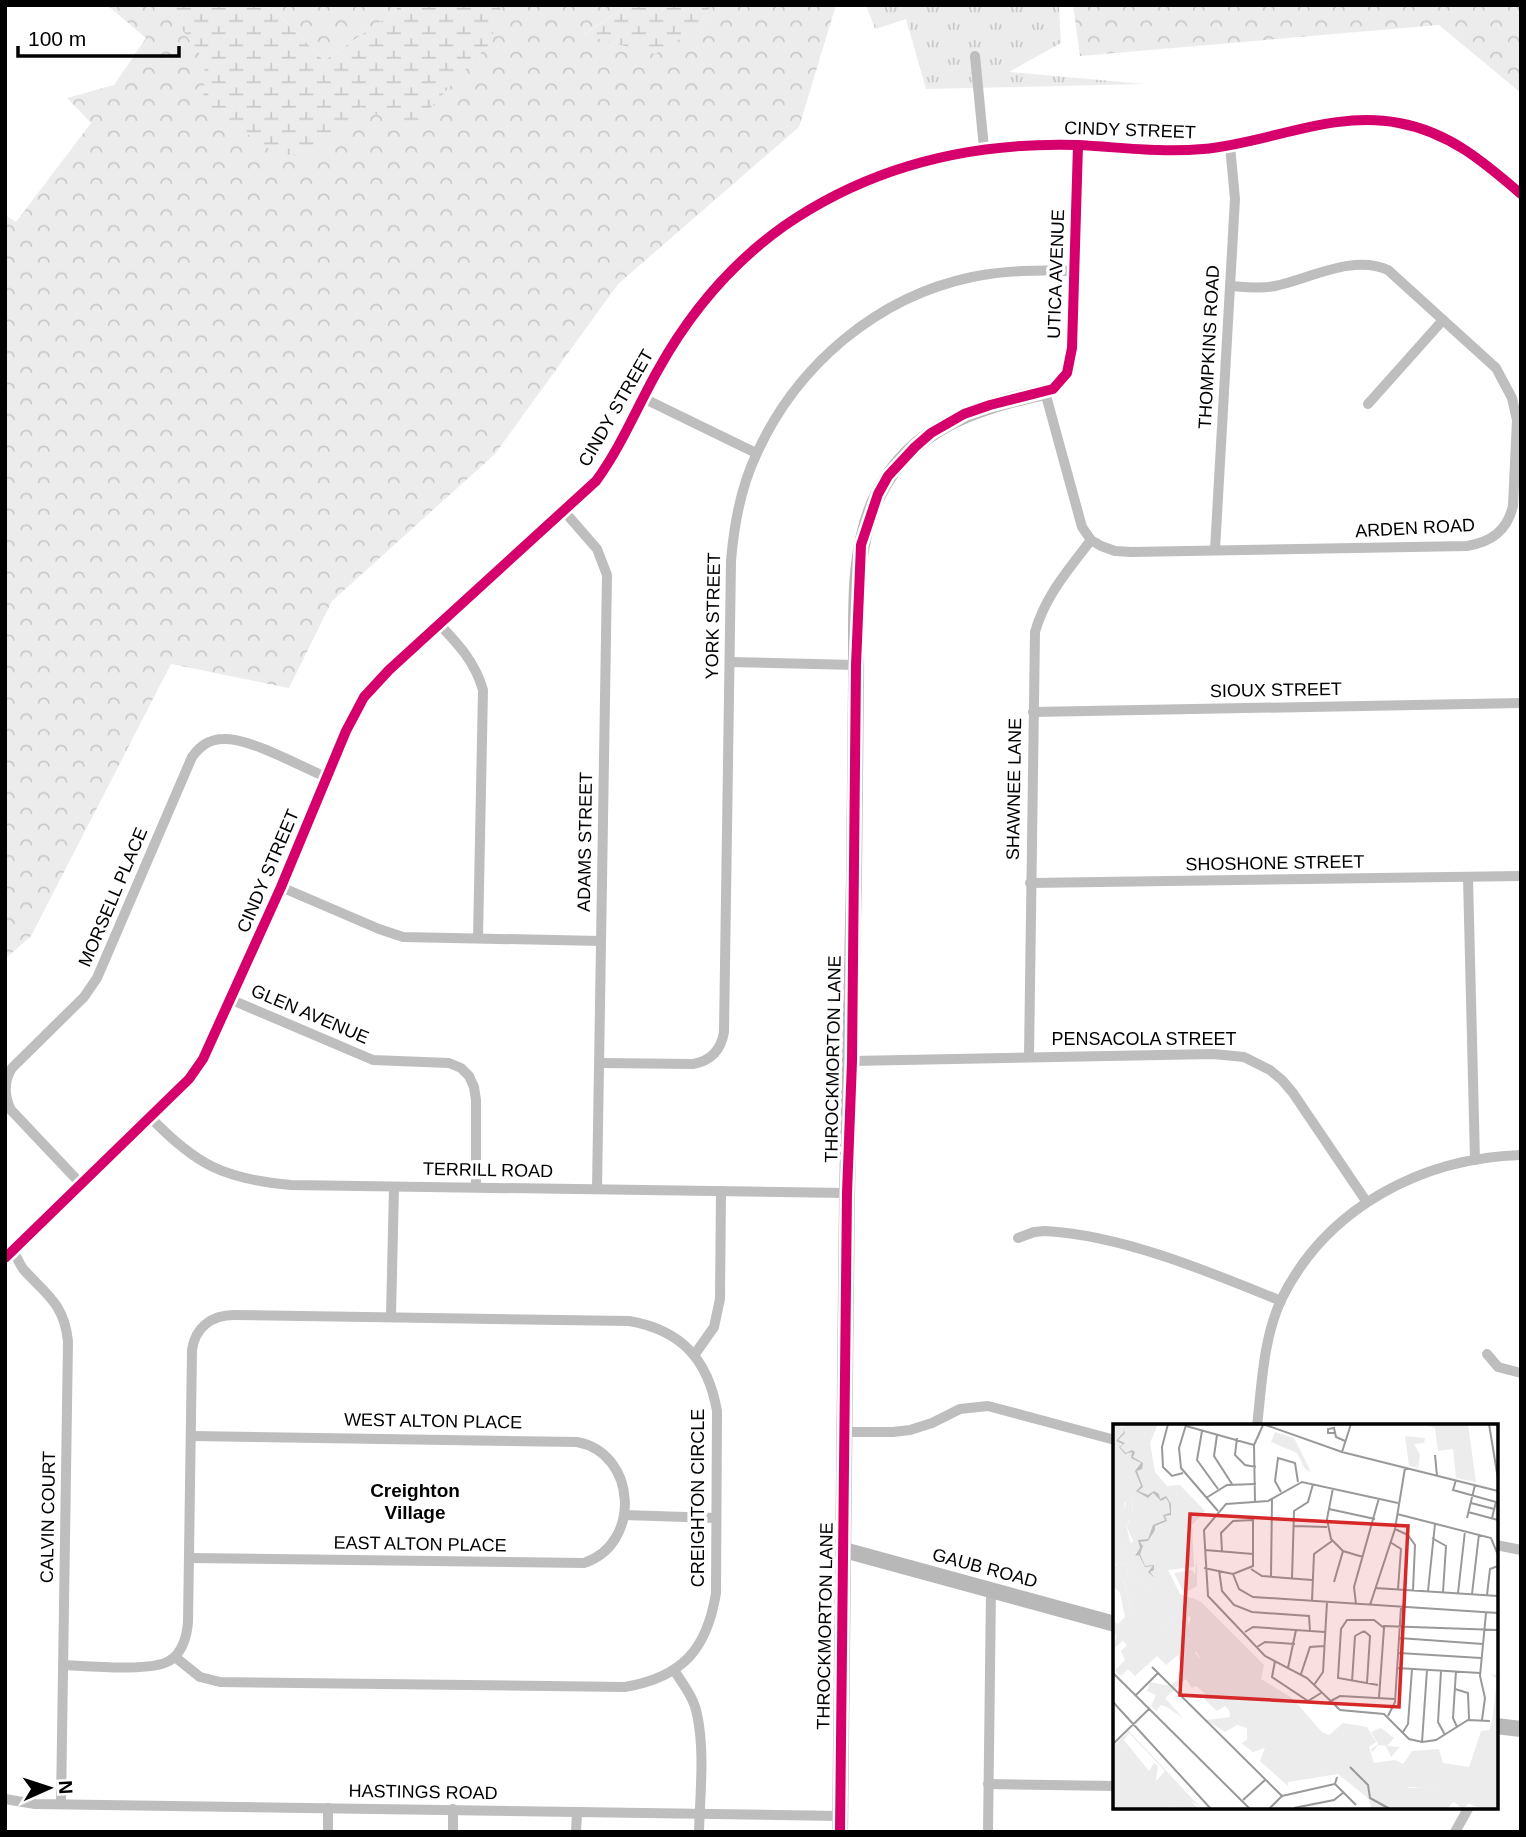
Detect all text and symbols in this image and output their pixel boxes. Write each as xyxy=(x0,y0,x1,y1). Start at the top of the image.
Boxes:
scale bar xyxy=(18,14,178,58)
text: 100 m xyxy=(28,27,86,50)
street label: CINDY STREET xyxy=(1064,118,1196,142)
street label: UTICA AVENUE xyxy=(1044,209,1068,339)
street label: THOMPKINS ROAD xyxy=(1195,265,1223,429)
street label: CINDY STREET xyxy=(574,346,658,470)
street label: ARDEN ROAD xyxy=(1355,515,1475,541)
street label: YORK STREET xyxy=(702,552,724,680)
street label: SIOUX STREET xyxy=(1210,679,1342,701)
street label: SHAWNEE LANE xyxy=(1003,718,1025,860)
street label: ADAMS STREET xyxy=(574,772,596,912)
street label: CINDY STREET xyxy=(233,806,303,936)
street label: MORSELL PLACE xyxy=(75,824,151,970)
street label: SHOSHONE STREET xyxy=(1185,851,1365,875)
street label: THROCKMORTON LANE xyxy=(821,955,845,1163)
street label: GLEN AVENUE xyxy=(248,980,372,1048)
street label: PENSACOLA STREET xyxy=(1051,1029,1237,1049)
street label: TERRILL ROAD xyxy=(423,1159,553,1181)
street label: WEST ALTON PLACE xyxy=(344,1409,522,1433)
street label: CREIGHTON CIRCLE xyxy=(688,1409,708,1587)
inset map xyxy=(1113,1424,1498,1809)
street label: CALVIN COURT xyxy=(37,1451,59,1583)
district label: Creighton Village xyxy=(370,1480,460,1523)
street label: THROCKMORTON LANE xyxy=(813,1522,837,1730)
street label: EAST ALTON PLACE xyxy=(333,1532,507,1556)
street label: GAUB ROAD xyxy=(930,1544,1040,1592)
north arrow xyxy=(14,1753,84,1823)
text: N xyxy=(55,1780,76,1795)
street label: HASTINGS ROAD xyxy=(348,1781,498,1803)

